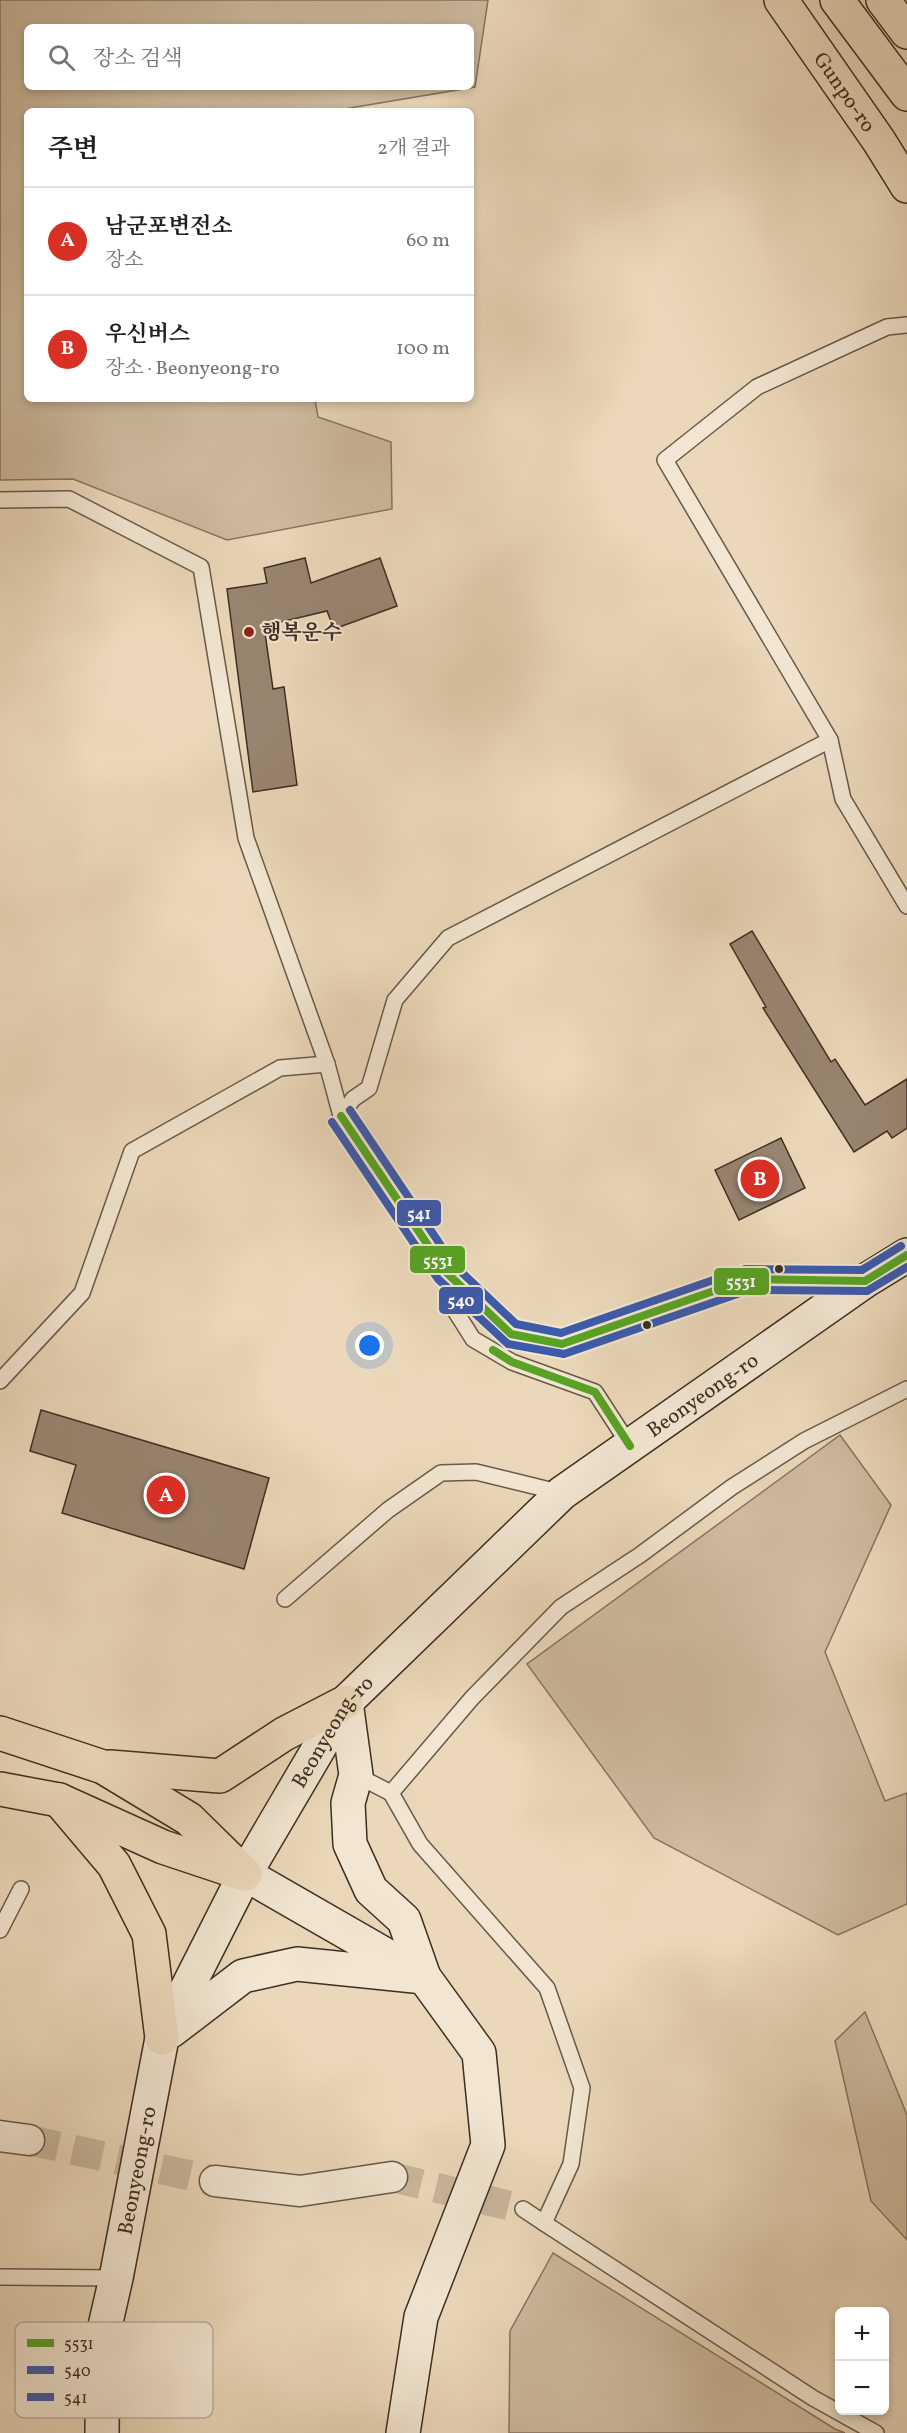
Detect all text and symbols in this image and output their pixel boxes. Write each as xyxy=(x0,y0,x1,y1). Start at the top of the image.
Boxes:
search box xyxy=(24,24,474,90)
icon: search xyxy=(45,41,78,74)
text: 장소 검색 xyxy=(93,44,182,75)
street label: Gunpo-ro xyxy=(806,47,882,139)
text: 주변 xyxy=(48,132,98,168)
text: 2개 결과 xyxy=(377,135,450,163)
text: 남군포변전소 xyxy=(105,212,233,243)
text: A xyxy=(60,227,75,255)
text: 60 m xyxy=(406,227,450,255)
text: 장소 xyxy=(105,247,144,275)
text: 우신버스 xyxy=(105,320,190,351)
text: B xyxy=(61,335,74,363)
text: 100 m xyxy=(396,335,450,363)
text: 장소 · Beonyeong-ro xyxy=(105,355,280,383)
place label: 행복운수 xyxy=(261,619,342,648)
marker: 행복운수 xyxy=(242,625,256,639)
pin: B xyxy=(740,1156,780,1202)
line badge: 541 xyxy=(396,1199,442,1227)
text: 541 xyxy=(407,1204,431,1226)
line badge: 5531 xyxy=(409,1245,466,1274)
text: 5531 xyxy=(423,1251,453,1273)
unlabelled marker xyxy=(773,1263,785,1275)
line badge: 5531 xyxy=(713,1267,770,1296)
text: 5531 xyxy=(726,1272,756,1294)
line badge: 540 xyxy=(438,1286,484,1315)
text: 540 xyxy=(448,1291,475,1313)
unlabelled marker xyxy=(641,1319,653,1331)
your location xyxy=(355,1331,384,1360)
street label: Beonyeong-ro xyxy=(642,1347,765,1445)
pin: A xyxy=(146,1472,186,1518)
street label: Beonyeong-ro xyxy=(286,1670,381,1794)
street label: Beonyeong-ro xyxy=(112,2104,165,2237)
map controls xyxy=(835,2307,889,2415)
button: + xyxy=(835,2307,889,2361)
legend xyxy=(15,2322,213,2418)
text: 5531 xyxy=(64,2334,94,2356)
text: 540 xyxy=(64,2361,91,2383)
button: − xyxy=(835,2361,889,2415)
text: 541 xyxy=(64,2388,87,2410)

